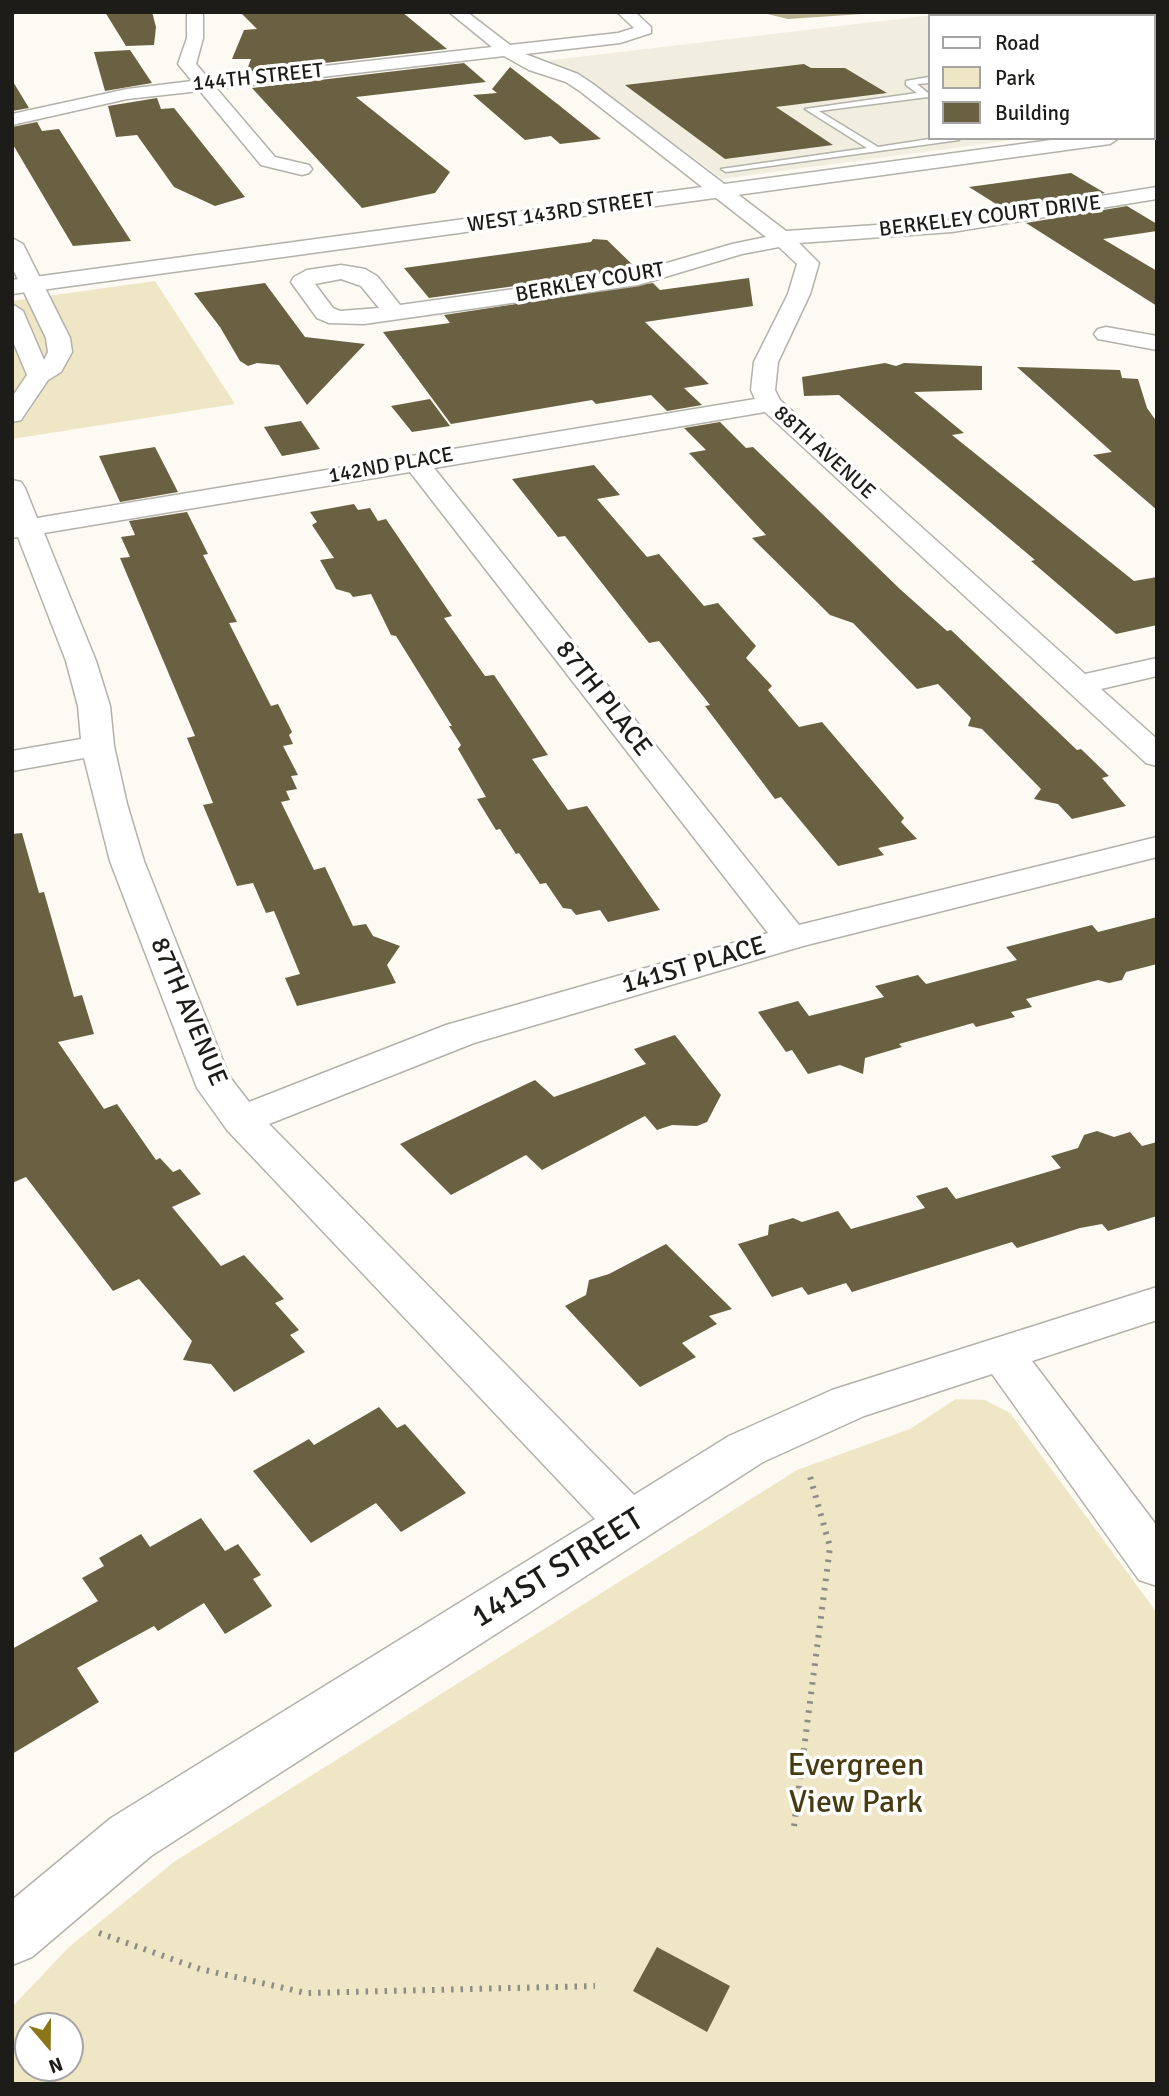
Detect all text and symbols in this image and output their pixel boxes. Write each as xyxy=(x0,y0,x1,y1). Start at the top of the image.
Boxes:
legend xyxy=(928,14,1155,140)
text: Road xyxy=(995,30,1040,56)
street label: 144TH STREET xyxy=(191,59,325,97)
text: Park xyxy=(995,65,1035,91)
text: Building xyxy=(995,100,1070,126)
street label: WEST 143RD STREET xyxy=(466,187,656,239)
street label: BERKELEY COURT DRIVE xyxy=(878,191,1102,243)
street label: BERKLEY COURT xyxy=(514,258,666,308)
street label: 88TH AVENUE xyxy=(768,401,880,505)
street label: 142ND PLACE xyxy=(327,443,455,489)
street label: 87TH PLACE xyxy=(548,635,658,763)
street label: 141ST PLACE xyxy=(618,931,770,1001)
street label: 87TH AVENUE xyxy=(143,933,233,1091)
street label: 141ST STREET xyxy=(465,1501,651,1637)
park label: Evergreen View Park xyxy=(788,1748,924,1823)
north arrow xyxy=(14,2012,84,2082)
text: N xyxy=(45,2051,66,2078)

